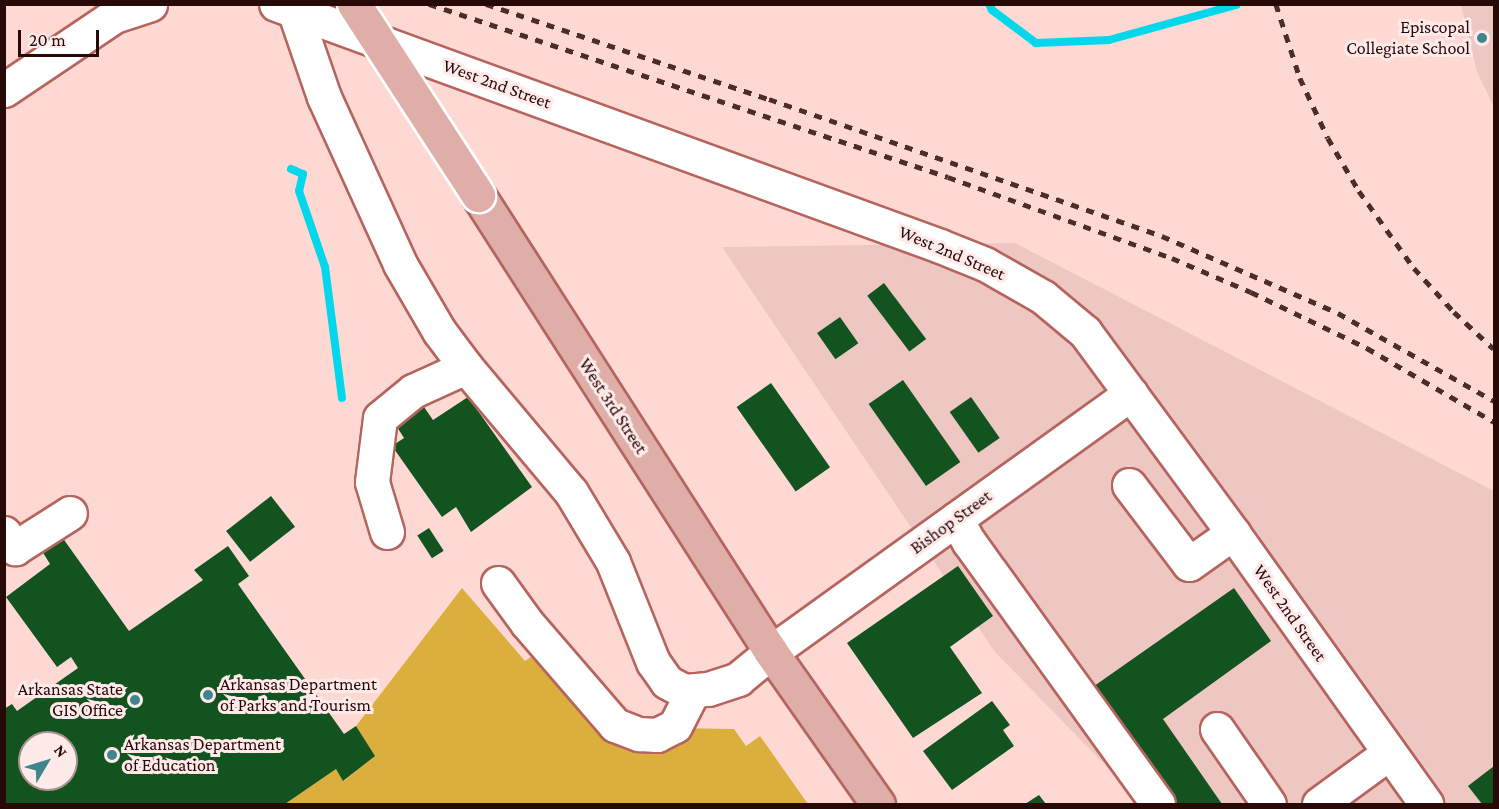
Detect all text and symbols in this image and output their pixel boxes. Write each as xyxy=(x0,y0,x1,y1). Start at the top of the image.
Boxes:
place label: Episcopal Collegiate School xyxy=(1346,17,1470,60)
scale bar xyxy=(21,18,102,56)
text: 20 m xyxy=(29,30,66,50)
marker: Episcopal Collegiate School xyxy=(1475,31,1489,45)
street label: West 2nd Street xyxy=(440,54,554,114)
street label: West 2nd Street xyxy=(896,221,1008,285)
street label: West 3rd Street xyxy=(574,354,652,458)
street label: Bishop Street xyxy=(906,485,996,559)
street label: West 2nd Street xyxy=(1249,560,1331,666)
place label: Arkansas Department of Parks and Tourism xyxy=(220,674,377,716)
place label: Arkansas State GIS Office xyxy=(18,679,123,722)
marker: Arkansas Department of Parks and Tourism xyxy=(201,688,215,702)
marker: Arkansas State GIS Office xyxy=(128,693,142,707)
north arrow xyxy=(18,731,78,791)
place label: Arkansas Department of Education xyxy=(124,734,281,777)
text: N xyxy=(51,741,71,760)
marker: Arkansas Department of Education xyxy=(105,748,119,762)

